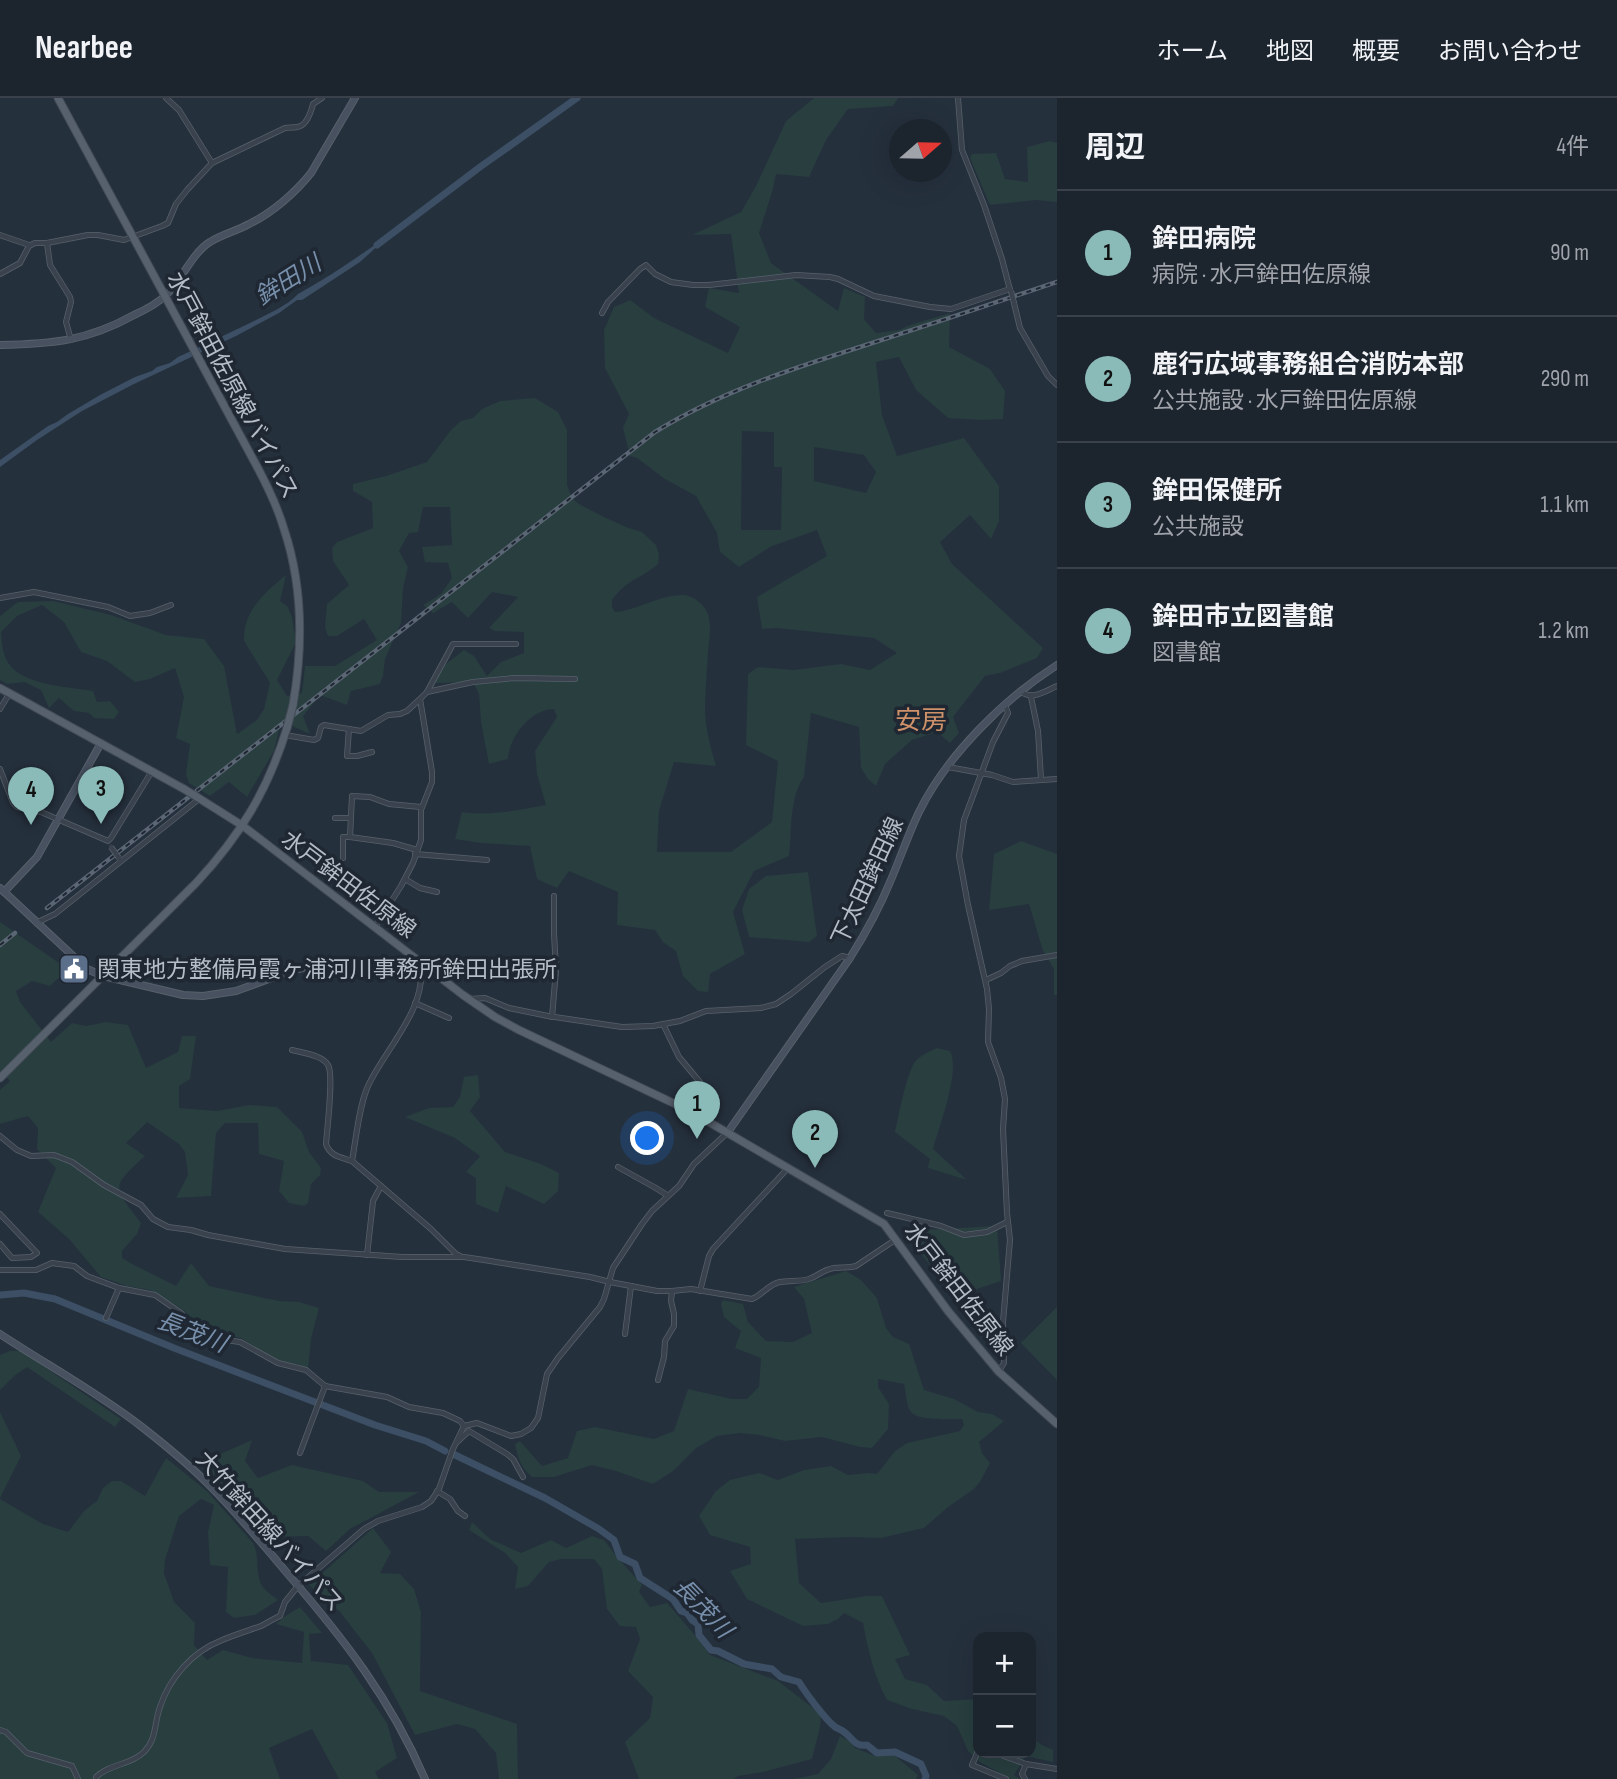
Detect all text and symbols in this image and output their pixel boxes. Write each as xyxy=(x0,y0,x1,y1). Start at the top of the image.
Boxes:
text: Nearbee xyxy=(35,28,133,68)
text: ホーム xyxy=(1157,37,1228,66)
text: 地図 xyxy=(1266,37,1314,66)
text: 概要 xyxy=(1352,37,1400,66)
text: お問い合わせ xyxy=(1438,37,1582,66)
north arrow xyxy=(889,119,952,182)
text: 周辺 xyxy=(1085,130,1145,166)
text: 4件 xyxy=(1556,133,1589,161)
text: 鉾田病院 xyxy=(1152,224,1256,255)
text: 1 xyxy=(1103,239,1113,267)
text: 90 m xyxy=(1550,239,1589,267)
water label: 鉾田川 xyxy=(250,247,329,312)
text: 病院 · 水戸鉾田佐原線 xyxy=(1152,261,1371,289)
street label: 水戸鉾田佐原線バイパス xyxy=(160,267,304,504)
text: 鹿行広域事務組合消防本部 xyxy=(1152,350,1464,381)
text: 2 xyxy=(1103,365,1113,393)
text: 290 m xyxy=(1541,365,1589,393)
text: 公共施設 · 水戸鉾田佐原線 xyxy=(1152,387,1417,415)
text: 鉾田保健所 xyxy=(1152,476,1282,507)
text: 3 xyxy=(1103,491,1113,519)
text: 1.1 km xyxy=(1540,491,1589,519)
text: 公共施設 xyxy=(1152,513,1244,541)
text: 鉾田市立図書館 xyxy=(1152,602,1334,633)
text: 4 xyxy=(1103,617,1113,645)
text: 1.2 km xyxy=(1539,617,1589,645)
text: 図書館 xyxy=(1152,639,1221,667)
district label: 安房 xyxy=(895,706,947,737)
pin: 3 xyxy=(78,766,124,824)
pin: 4 xyxy=(8,767,54,825)
street label: 下太田鉾田線 xyxy=(826,813,910,950)
street label: 水戸鉾田佐原線 xyxy=(276,825,421,944)
public building icon: 関東地方整備局霞ヶ浦河川事務所鉾田出張所 xyxy=(57,952,91,986)
place label: 関東地方整備局霞ヶ浦河川事務所鉾田出張所 xyxy=(97,956,557,984)
pin: 1 xyxy=(674,1081,720,1139)
pin: 2 xyxy=(792,1110,838,1168)
your location xyxy=(630,1121,664,1155)
street label: 水戸鉾田佐原線 xyxy=(898,1218,1019,1362)
water label: 長茂川 xyxy=(153,1306,233,1360)
street label: 大竹鉾田線バイパス xyxy=(190,1446,349,1618)
water label: 長茂川 xyxy=(667,1572,740,1646)
map controls xyxy=(973,1632,1036,1758)
button: + xyxy=(973,1632,1036,1695)
button: − xyxy=(973,1695,1036,1758)

